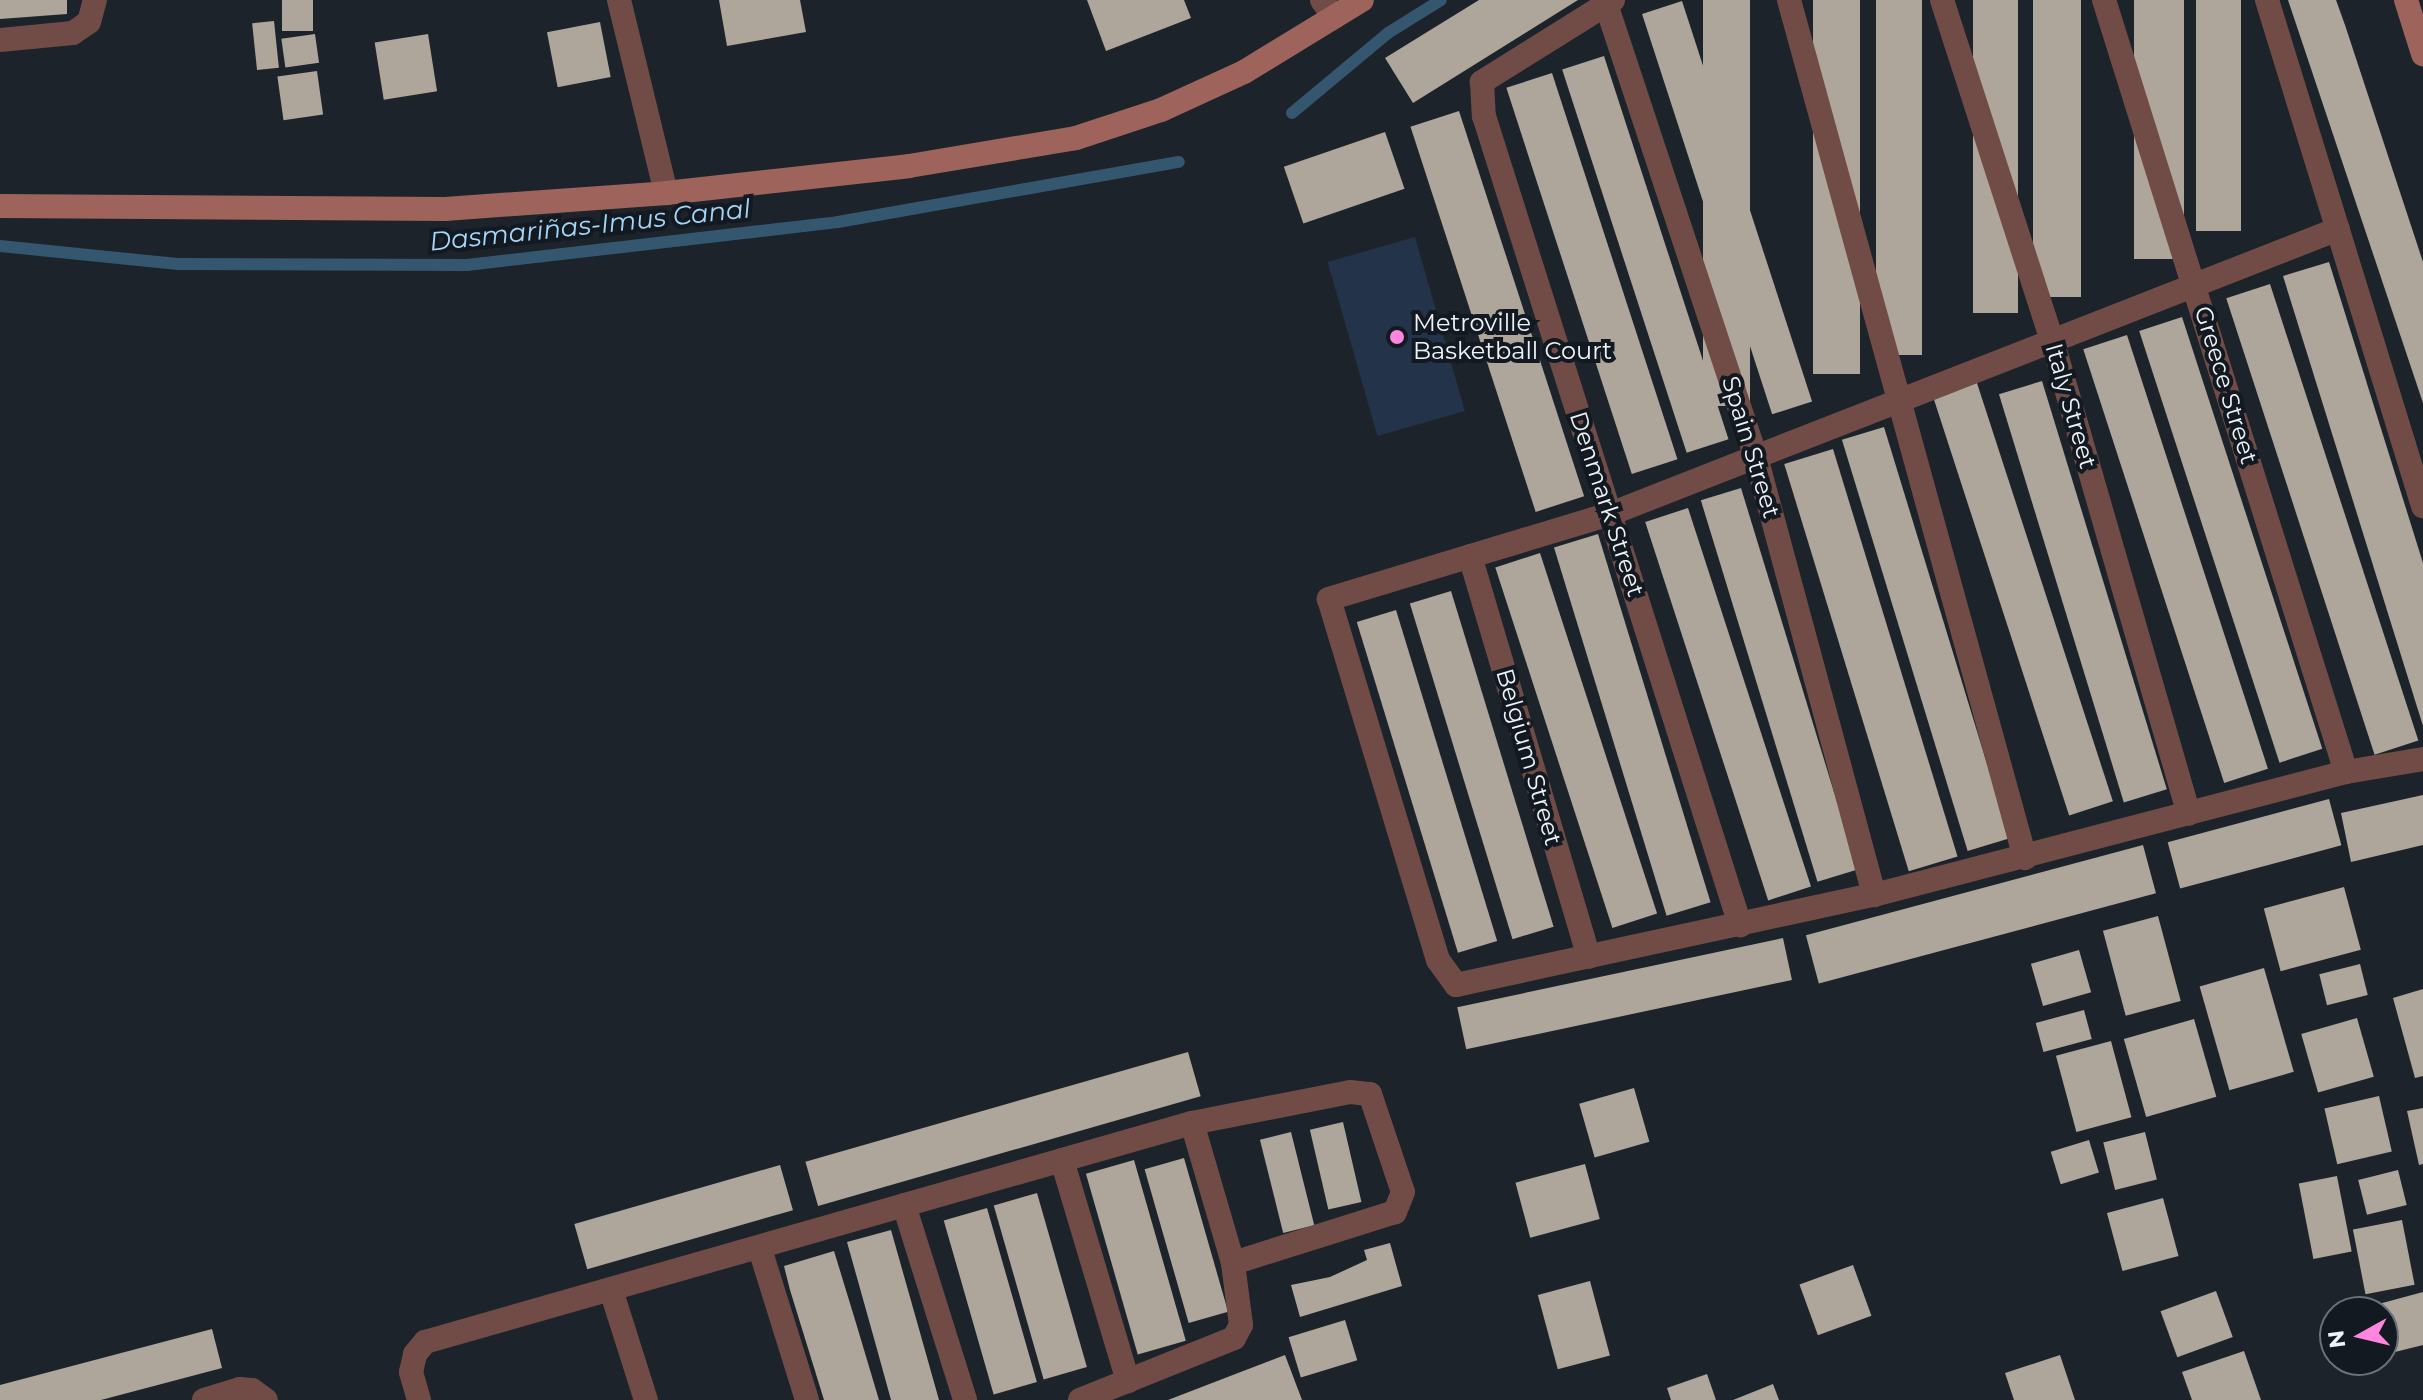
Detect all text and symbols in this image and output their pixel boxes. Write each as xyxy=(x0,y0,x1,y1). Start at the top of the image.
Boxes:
water label: Dasmariñas-Imus Canal xyxy=(428,194,752,258)
street label: Greece Street xyxy=(2188,303,2264,467)
place label: Metroville Basketball Court xyxy=(1413,309,1612,365)
marker: Metroville Basketball Court xyxy=(1388,328,1406,346)
street label: Italy Street xyxy=(2039,340,2103,472)
street label: Spain Street xyxy=(1716,373,1786,521)
street label: Denmark Street xyxy=(1564,408,1650,600)
street label: Belgium Street xyxy=(1490,665,1568,849)
north arrow xyxy=(2319,1296,2399,1376)
text: N xyxy=(2322,1328,2351,1350)

